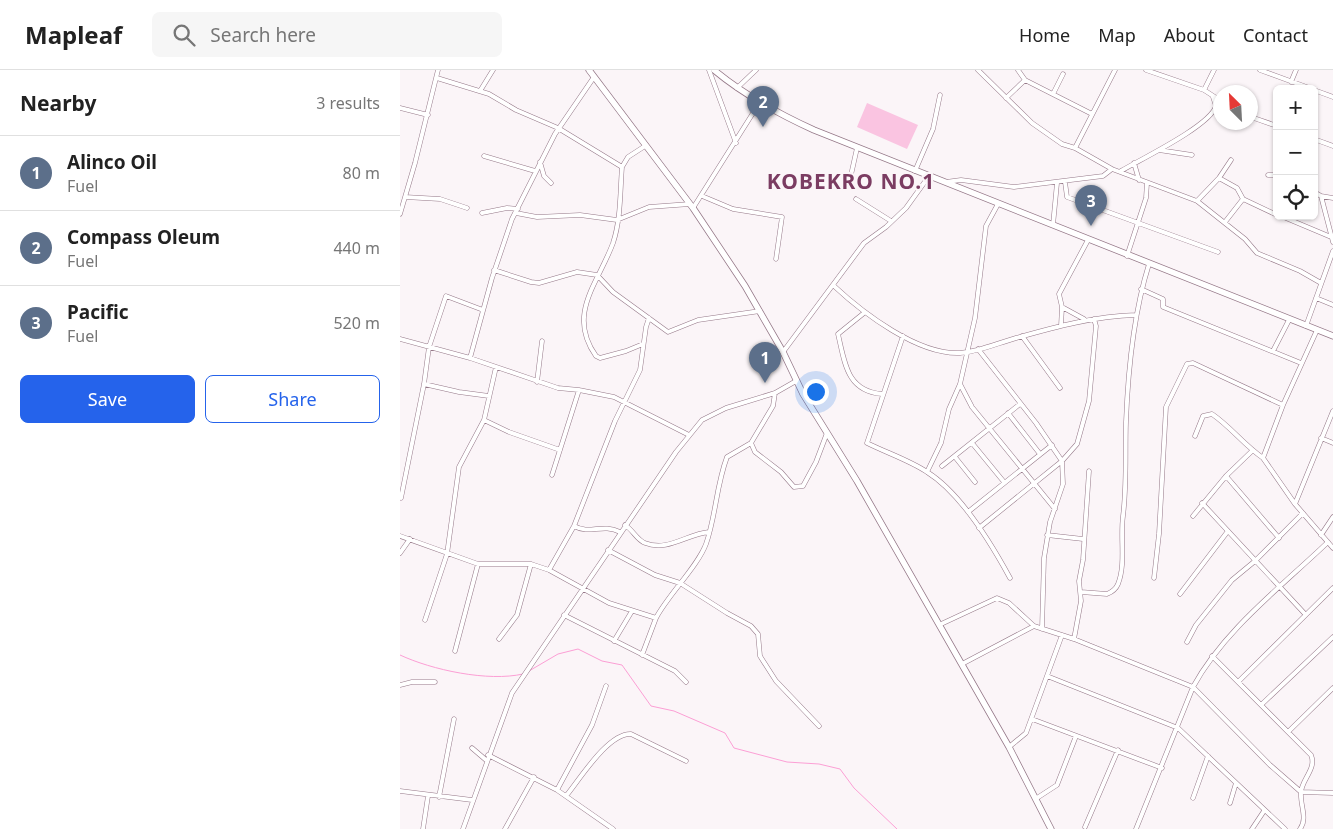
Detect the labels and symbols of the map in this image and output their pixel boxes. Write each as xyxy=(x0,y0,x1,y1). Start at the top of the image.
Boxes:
north arrow xyxy=(1213,85,1258,130)
pin: 2 xyxy=(747,86,779,127)
district label: KOBEKRO NO.1 xyxy=(767,167,935,195)
pin: 3 xyxy=(1075,185,1107,226)
pin: 1 xyxy=(749,342,781,383)
your location xyxy=(803,379,829,405)

